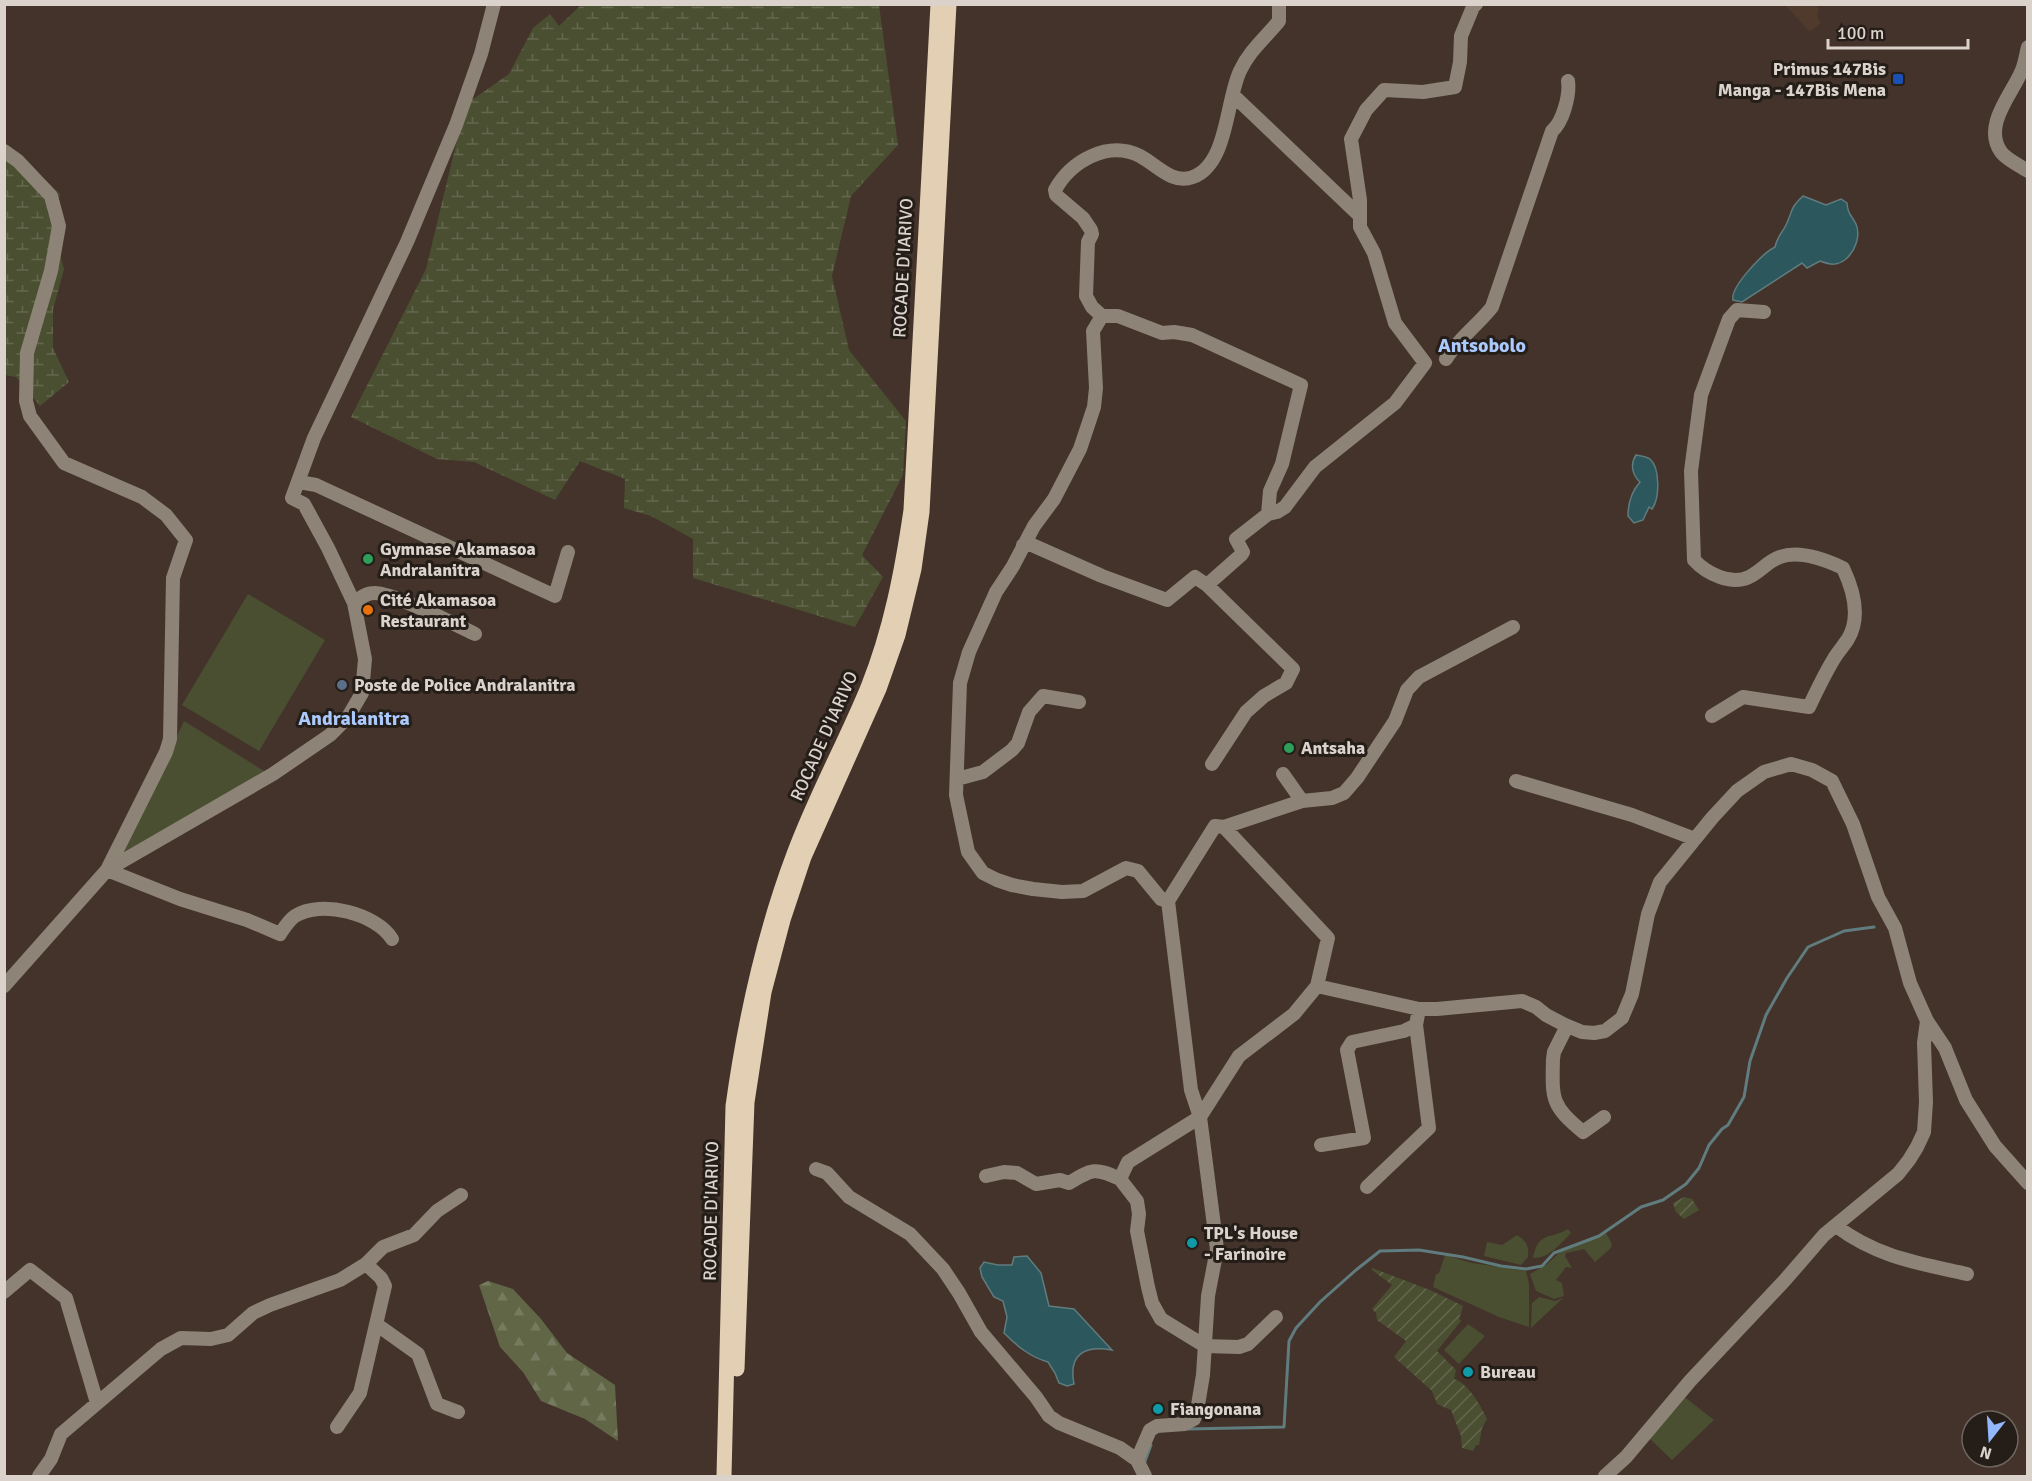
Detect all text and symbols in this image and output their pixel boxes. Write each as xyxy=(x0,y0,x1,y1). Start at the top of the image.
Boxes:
scale bar xyxy=(1828,12,1968,50)
text: 100 m xyxy=(1837,22,1884,44)
place label: Primus 147Bis Manga - 147Bis Mena xyxy=(1718,58,1886,101)
marker: Primus 147Bis Manga - 147Bis Mena xyxy=(1891,72,1905,86)
street label: ROCADE D'IARIVO xyxy=(888,198,918,338)
district label: Antsobolo xyxy=(1438,333,1526,358)
place label: Gymnase Akamasoa Andralanitra xyxy=(380,538,536,581)
marker: Gymnase Akamasoa Andralanitra xyxy=(361,552,375,566)
place label: Cité Akamasoa Restaurant xyxy=(380,589,496,632)
marker: Cité Akamasoa Restaurant xyxy=(361,603,375,617)
street label: ROCADE D'IARIVO xyxy=(786,668,862,804)
place label: Poste de Police Andralanitra xyxy=(354,674,576,696)
marker: Poste de Police Andralanitra xyxy=(335,678,349,692)
district label: Andralanitra xyxy=(298,706,410,731)
place label: Antsaha xyxy=(1301,737,1365,759)
marker: Antsaha xyxy=(1282,741,1296,755)
street label: ROCADE D'IARIVO xyxy=(699,1141,723,1281)
place label: TPL's House - Farinoire xyxy=(1204,1222,1298,1265)
marker: TPL's House - Farinoire xyxy=(1185,1236,1199,1250)
place label: Bureau xyxy=(1480,1361,1536,1383)
marker: Bureau xyxy=(1461,1365,1475,1379)
place label: Fiangonana xyxy=(1170,1398,1261,1420)
marker: Fiangonana xyxy=(1151,1402,1165,1416)
north arrow xyxy=(1960,1409,2020,1469)
text: N xyxy=(1978,1441,1994,1464)

